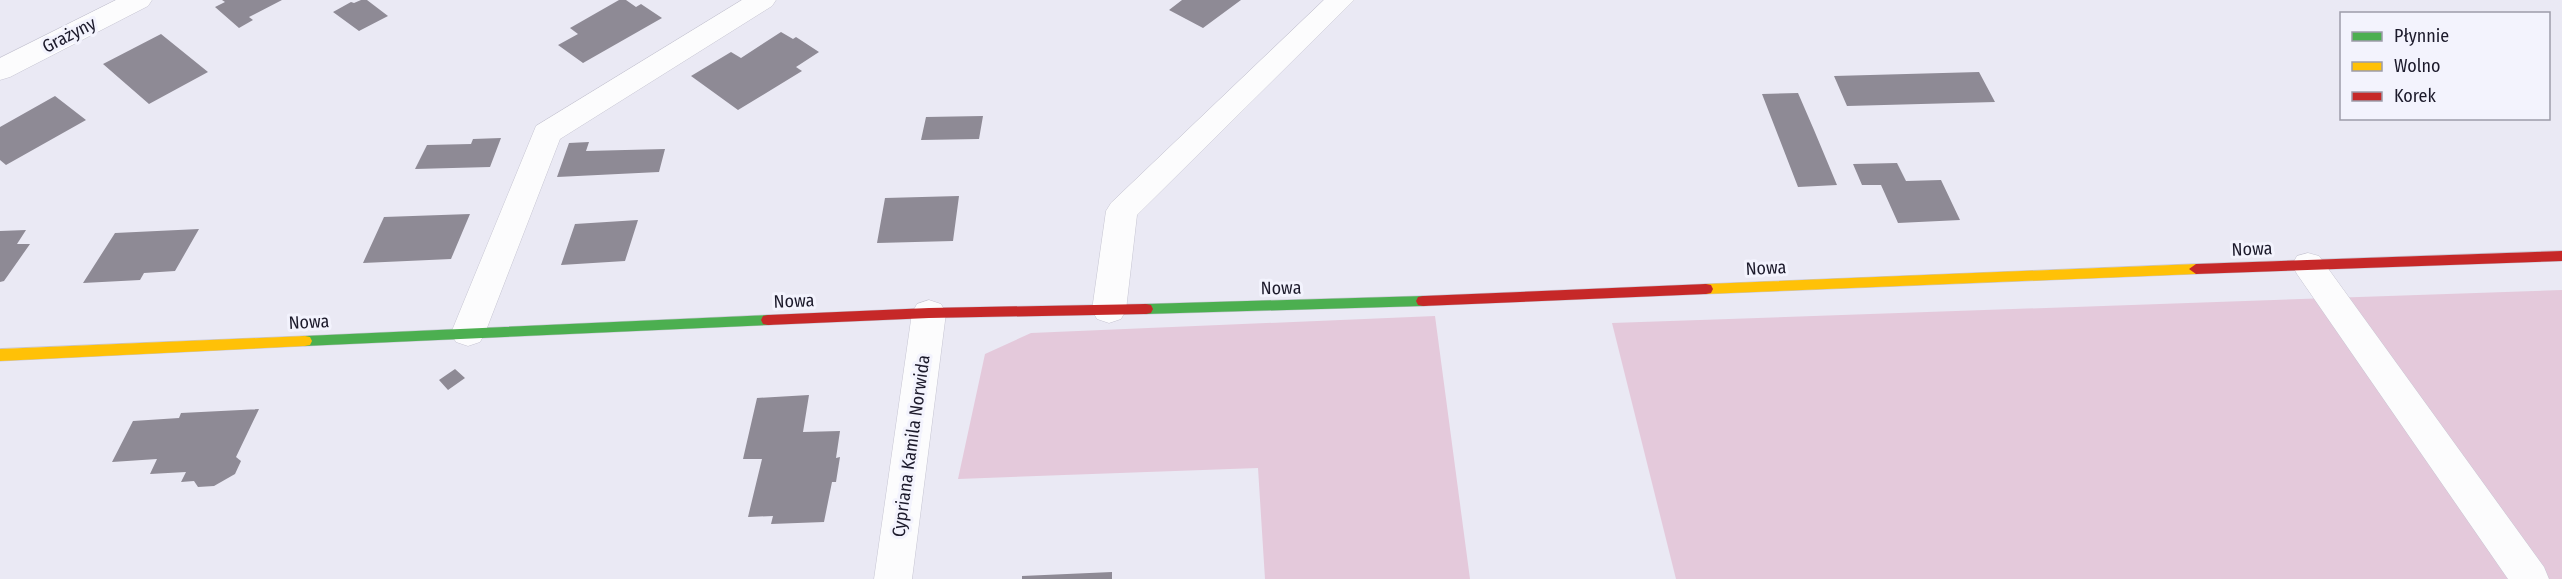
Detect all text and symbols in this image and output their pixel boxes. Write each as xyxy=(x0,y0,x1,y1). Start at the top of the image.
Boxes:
street label: Grażyny xyxy=(38,12,100,58)
legend xyxy=(2340,12,2550,120)
text: Płynnie xyxy=(2394,25,2449,47)
text: Wolno xyxy=(2394,55,2440,77)
text: Korek xyxy=(2394,85,2436,107)
street label: Nowa xyxy=(2231,237,2273,261)
street label: Nowa xyxy=(1745,256,1787,280)
street label: Nowa xyxy=(1260,277,1302,299)
street label: Nowa xyxy=(773,289,815,313)
street label: Nowa xyxy=(288,310,330,334)
street label: Cypriana Kamila Norwida xyxy=(887,353,935,539)

